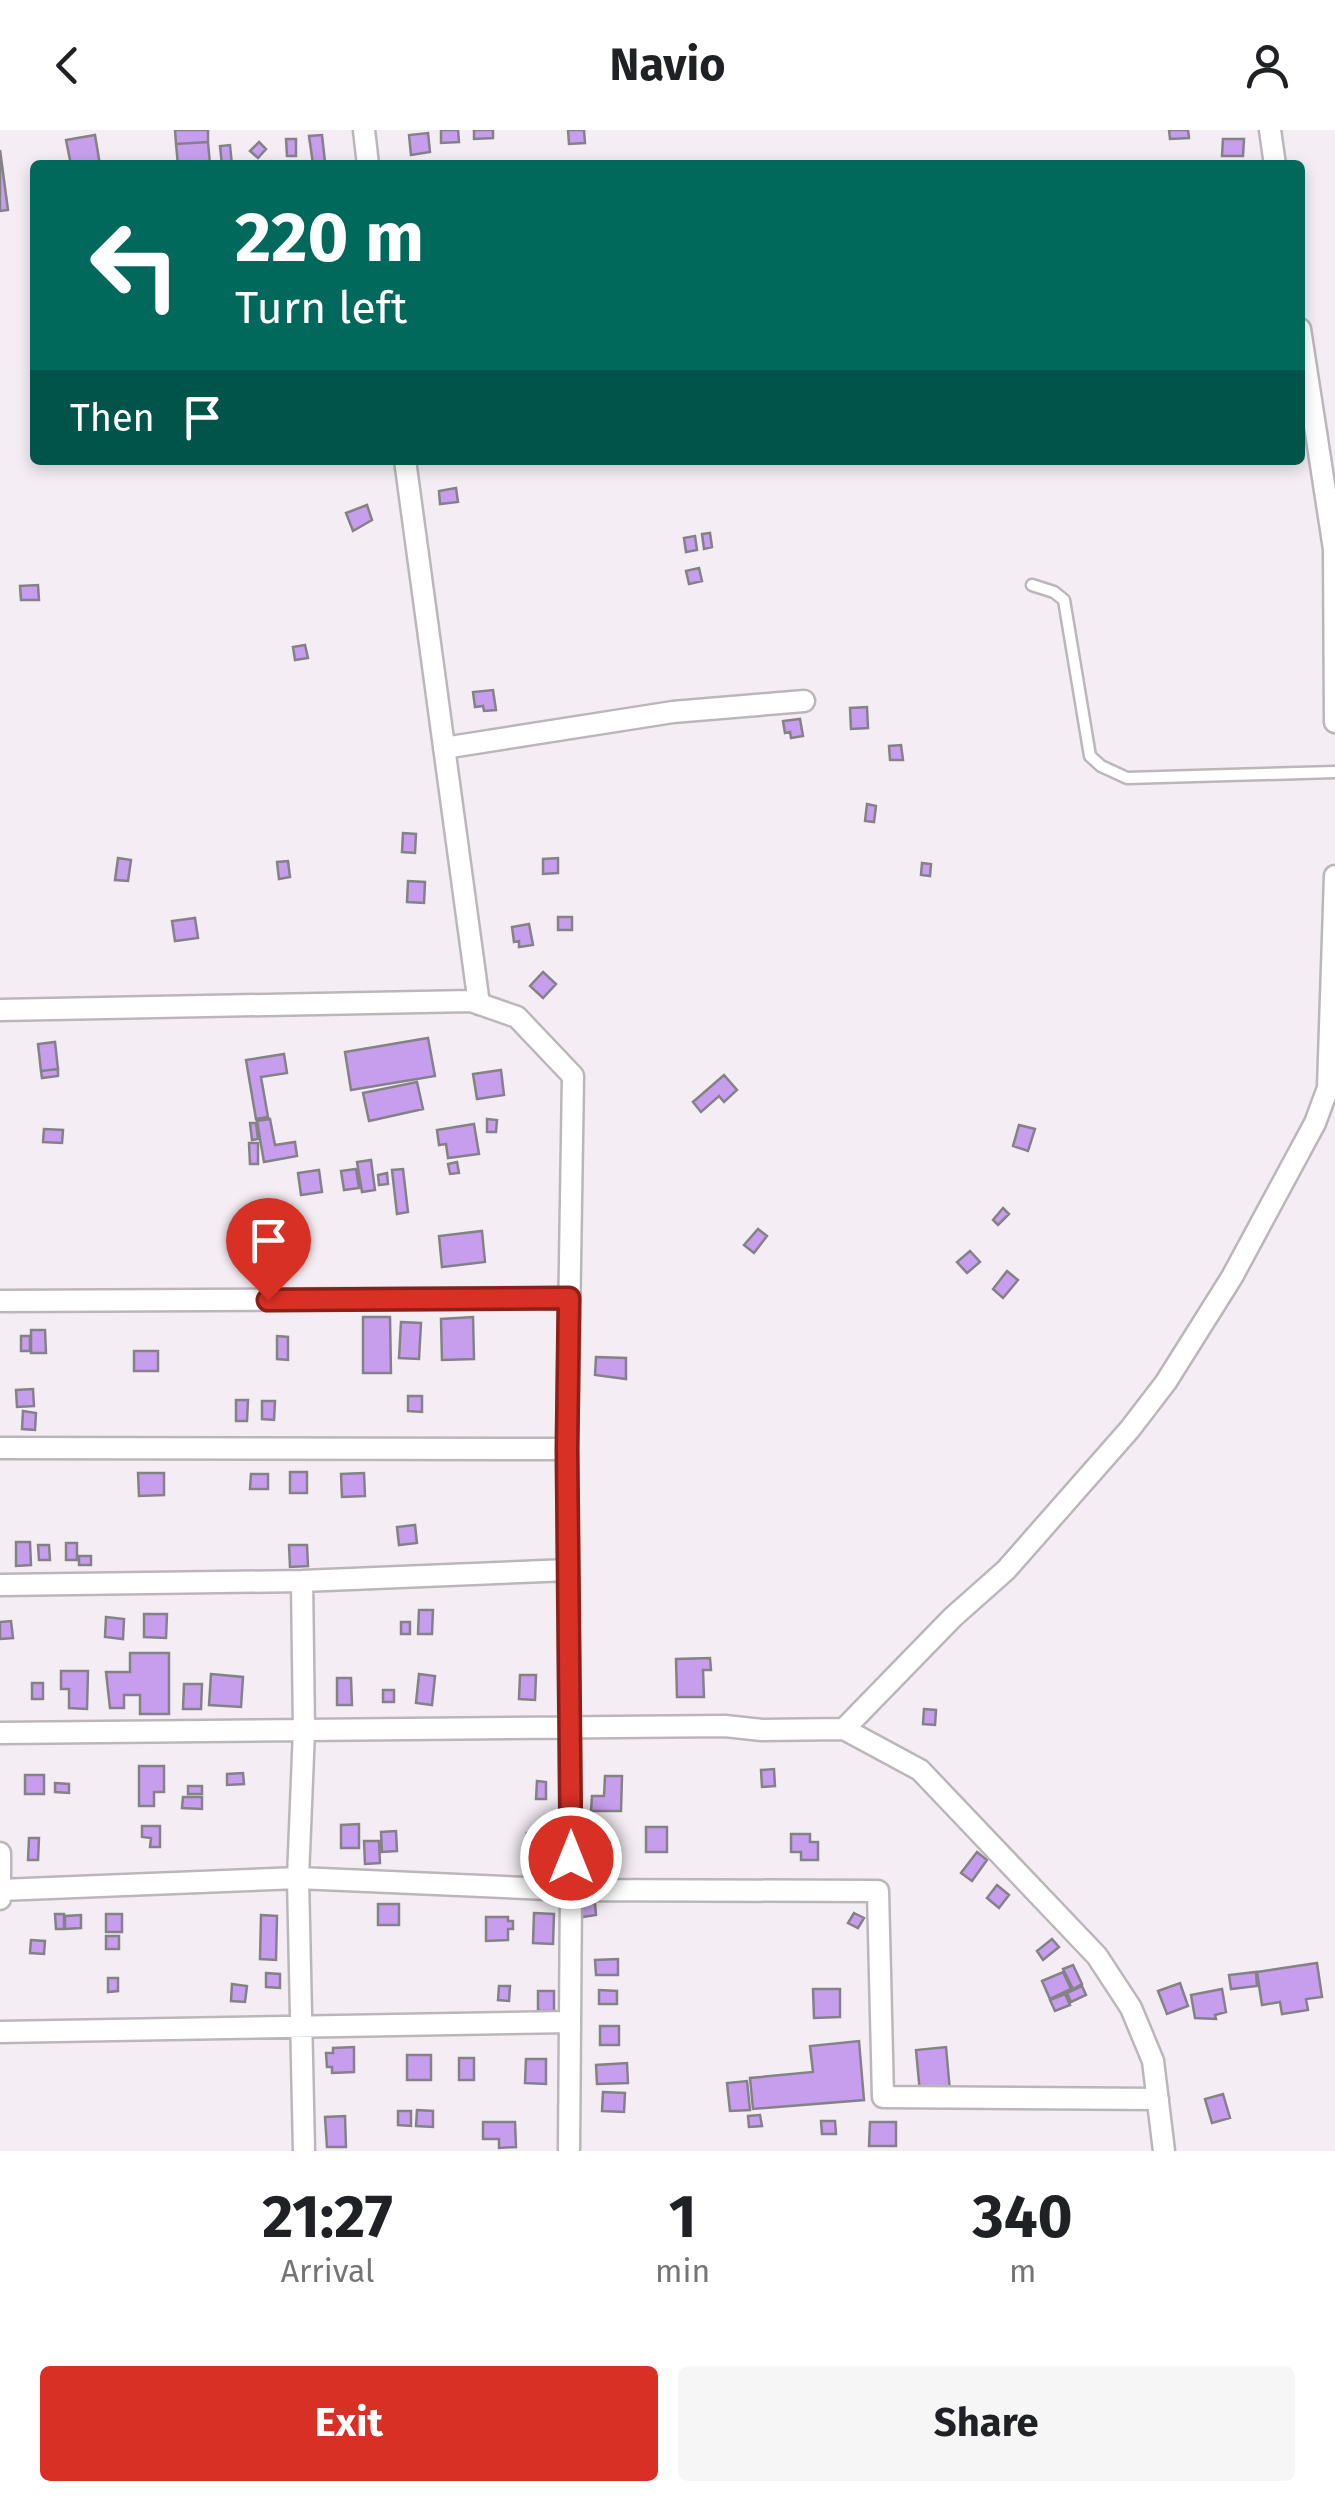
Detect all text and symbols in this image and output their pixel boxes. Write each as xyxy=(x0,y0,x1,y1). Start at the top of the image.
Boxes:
icon: back xyxy=(40,38,95,93)
text: Navio xyxy=(610,38,725,92)
icon: person xyxy=(1240,38,1295,93)
text: 220 m xyxy=(235,196,424,280)
icon: left xyxy=(70,200,200,330)
text: Turn left xyxy=(235,281,407,335)
icon: arrive xyxy=(175,390,230,445)
text: Then xyxy=(70,395,155,441)
pin xyxy=(226,1198,311,1301)
icon: arrive xyxy=(241,1213,296,1268)
position arrow xyxy=(519,1806,623,1910)
text: 21:27 xyxy=(262,2181,393,2253)
text: 1 xyxy=(669,2181,697,2253)
text: 340 xyxy=(973,2181,1073,2253)
text: Arrival xyxy=(281,2252,374,2290)
text: min xyxy=(655,2252,710,2290)
text: m xyxy=(1009,2252,1036,2290)
button: Exit xyxy=(40,2366,658,2481)
button: Share xyxy=(678,2366,1295,2481)

